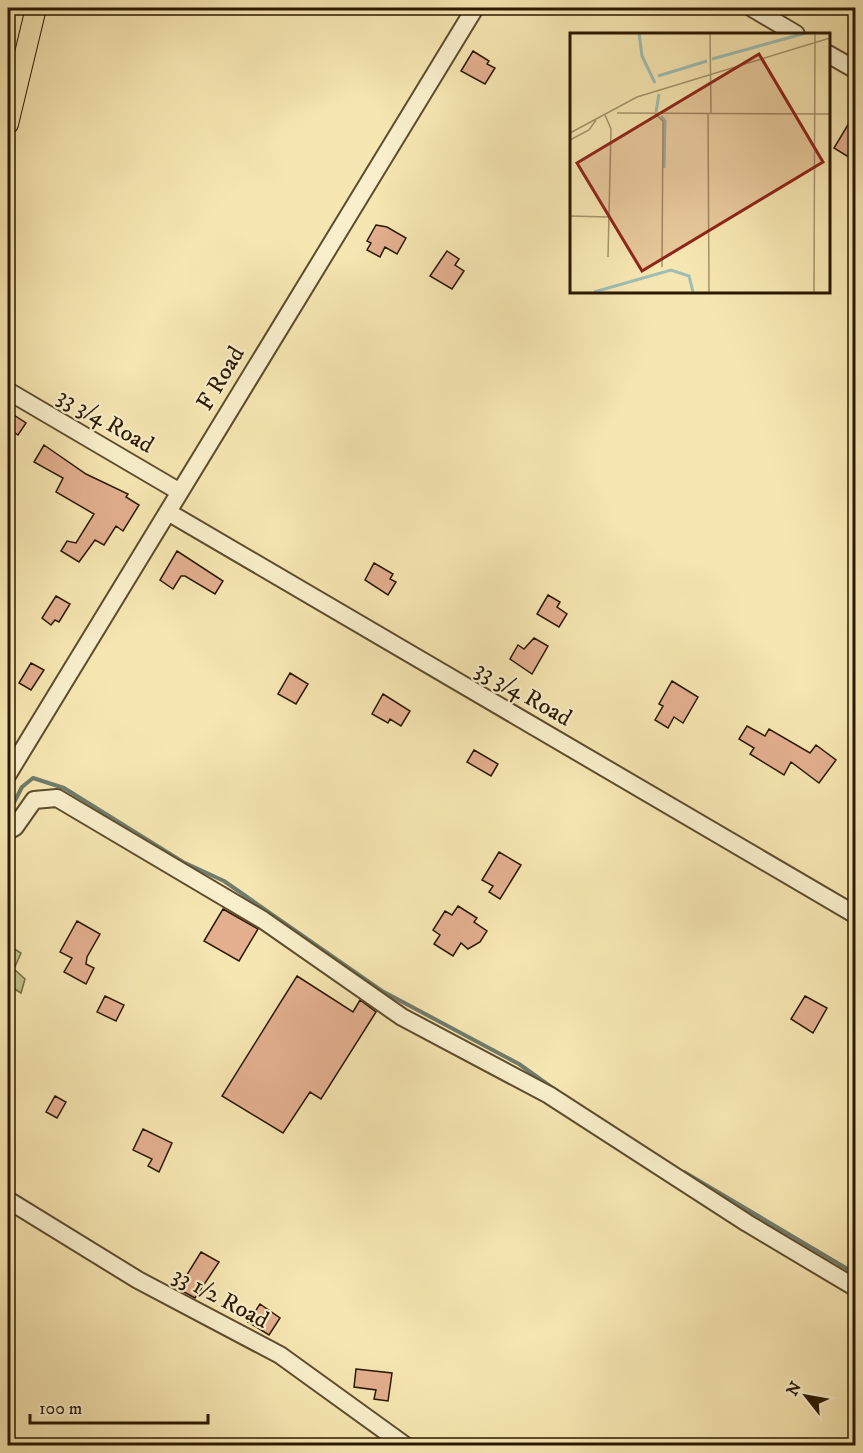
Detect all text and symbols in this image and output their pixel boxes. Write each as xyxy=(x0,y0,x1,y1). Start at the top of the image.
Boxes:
inset map xyxy=(570,33,830,292)
street label: F Road xyxy=(190,341,252,416)
street label: 33 3/4 Road xyxy=(52,381,159,461)
street label: 33 3/4 Road xyxy=(470,654,577,734)
street label: 33 1/2 Road xyxy=(167,1260,274,1336)
north arrow xyxy=(776,1366,836,1426)
text: N xyxy=(782,1378,806,1400)
scale bar xyxy=(30,1387,208,1425)
text: 100 m xyxy=(39,1398,82,1420)

